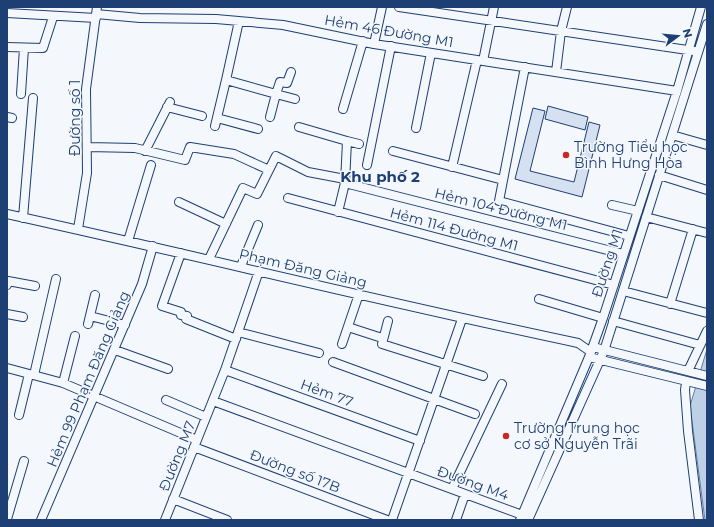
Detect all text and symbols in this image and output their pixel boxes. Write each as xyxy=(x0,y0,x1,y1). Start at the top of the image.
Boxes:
street label: Hẻm 46 Đường M1 xyxy=(323,11,455,51)
north arrow xyxy=(658,16,698,56)
text: N xyxy=(680,27,696,39)
street label: Đường số 1 xyxy=(66,80,84,156)
place label: Trường Tiểu học Bình Hưng Hòa xyxy=(574,138,688,172)
marker: Trường Tiểu học Bình Hưng Hòa xyxy=(561,150,571,160)
district label: Khu phố 2 xyxy=(340,167,420,186)
street label: Hẻm 104 Đường M1 xyxy=(433,184,569,234)
street label: Hẻm 114 Đường M1 xyxy=(388,203,520,255)
street label: Đường M1 xyxy=(588,227,626,299)
street label: Phạm Đăng Giảng xyxy=(237,245,369,291)
street label: Hẻm 99 Phạm Đăng Giảng xyxy=(43,288,133,470)
street label: Hẻm 77 xyxy=(298,375,356,411)
street label: Đường M7 xyxy=(155,418,199,494)
place label: Trường Trung học cơ sở Nguyễn Trãi xyxy=(514,419,640,453)
marker: Trường Trung học cơ sở Nguyễn Trãi xyxy=(501,431,511,441)
street label: Đường số 17B xyxy=(247,445,343,497)
street label: Đường M4 xyxy=(435,462,512,505)

